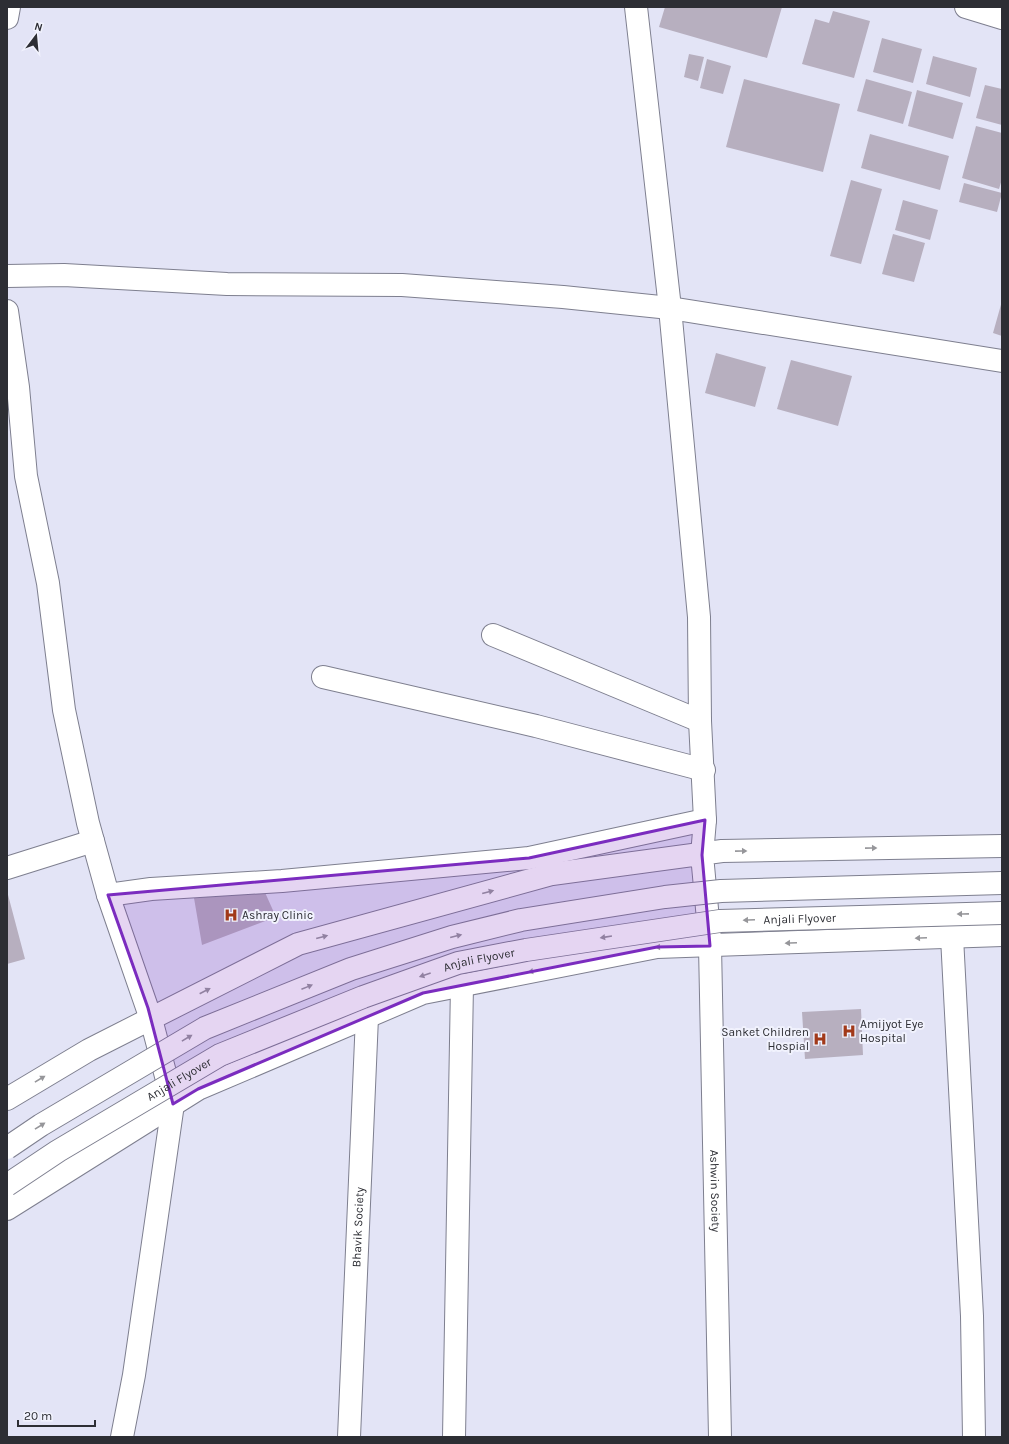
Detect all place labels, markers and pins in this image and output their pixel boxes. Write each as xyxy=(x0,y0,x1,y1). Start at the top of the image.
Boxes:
hospital icon: Ashray Clinic xyxy=(223,907,239,923)
place label: Ashray Clinic xyxy=(242,908,313,922)
place label: Amijyot Eye Hospital xyxy=(860,1017,923,1045)
hospital icon: Amijyot Eye Hospital xyxy=(841,1023,857,1039)
place label: Sanket Children Hospial xyxy=(721,1025,809,1053)
hospital icon: Sanket Children Hospial xyxy=(812,1031,828,1047)

